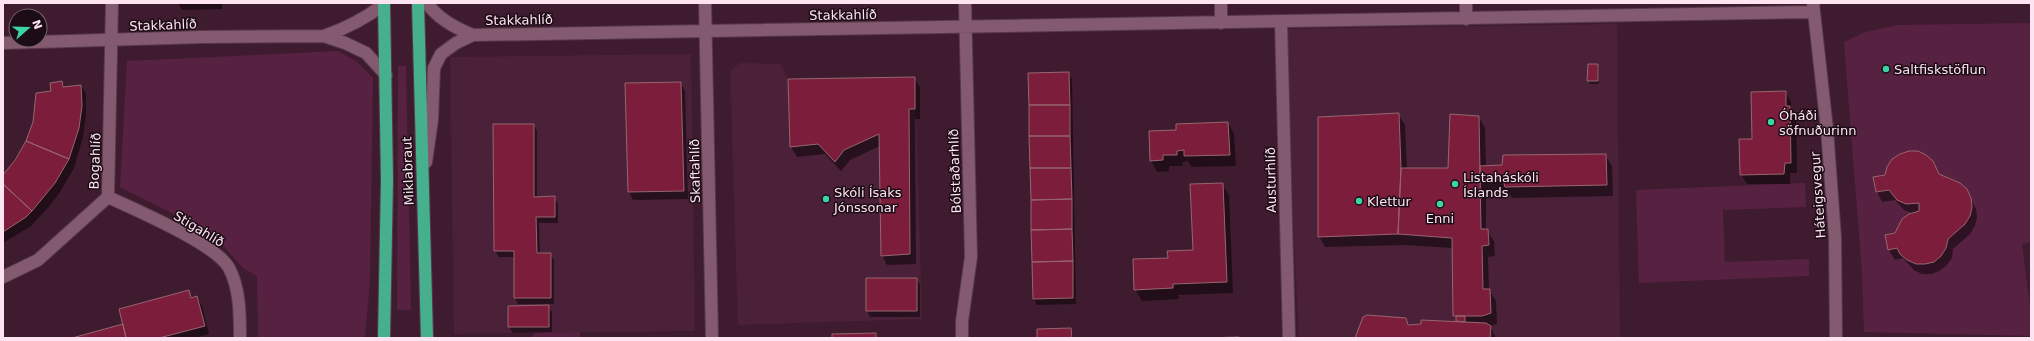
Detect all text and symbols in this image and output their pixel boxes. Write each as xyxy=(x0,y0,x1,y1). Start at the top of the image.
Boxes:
street label: Stakkahlíð xyxy=(809,7,877,23)
north arrow xyxy=(8,8,48,48)
street label: Stakkahlíð xyxy=(485,12,553,28)
street label: Stakkahlíð xyxy=(129,16,197,34)
text: N xyxy=(29,18,45,31)
place label: Saltfiskstöflun xyxy=(1894,62,1986,77)
marker: Saltfiskstöflun xyxy=(1881,64,1891,74)
place label: Óháði söfnuðurinn xyxy=(1779,108,1856,138)
marker: Óháði söfnuðurinn xyxy=(1766,117,1776,127)
street label: Bólstaðarhlíð xyxy=(946,128,964,214)
street label: Bogahlíð xyxy=(87,132,103,190)
street label: Miklabraut xyxy=(399,136,417,206)
street label: Skaftahlíð xyxy=(687,139,703,203)
street label: Austurhlíð xyxy=(1263,147,1279,213)
street label: Háteigsvegur xyxy=(1807,150,1829,239)
place label: Listaháskóli Íslands xyxy=(1463,170,1539,200)
marker: Listaháskóli Íslands xyxy=(1450,179,1460,189)
place label: Skóli Ísaks Jónssonar xyxy=(833,185,902,215)
marker: Skóli Ísaks Jónssonar xyxy=(821,194,831,204)
place label: Klettur xyxy=(1367,194,1412,209)
marker: Klettur xyxy=(1354,196,1364,206)
marker: Enni xyxy=(1435,199,1445,209)
street label: Stigahlíð xyxy=(171,208,227,250)
place label: Enni xyxy=(1426,211,1454,226)

